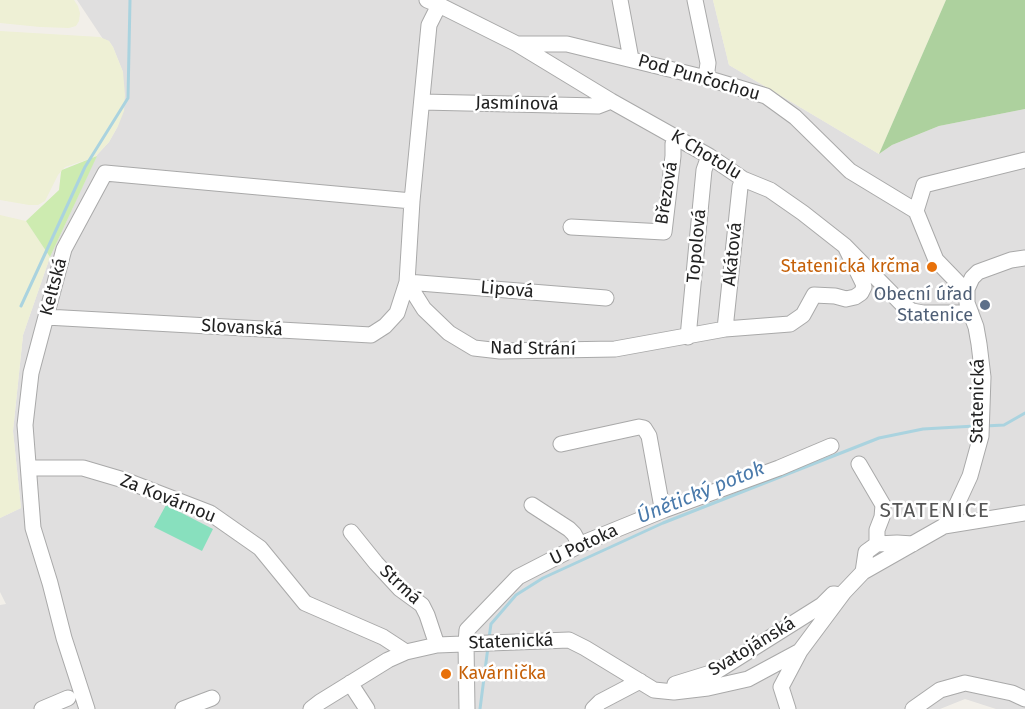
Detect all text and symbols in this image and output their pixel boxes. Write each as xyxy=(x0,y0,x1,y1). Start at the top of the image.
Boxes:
street label: Pod Punčochou xyxy=(636,50,762,106)
street label: Jasmínová xyxy=(475,92,559,116)
street label: K Chotolu xyxy=(667,125,745,185)
street label: Březová xyxy=(651,160,683,226)
street label: Topolová xyxy=(683,208,711,284)
street label: Akátová xyxy=(719,221,747,287)
street label: Keltská xyxy=(36,256,72,318)
place label: Statenická krčma xyxy=(781,256,920,278)
marker: Statenická krčma xyxy=(925,260,939,274)
street label: Lipová xyxy=(479,277,535,303)
place label: Obecní úřad Statenice xyxy=(874,284,973,326)
marker: Obecní úřad Statenice xyxy=(978,298,992,312)
street label: Slovanská xyxy=(201,315,283,341)
street label: Nad Strání xyxy=(490,337,576,361)
street label: Statenická xyxy=(966,358,990,444)
water label: Únětický potok xyxy=(634,457,768,529)
street label: Za Kovárnou xyxy=(117,470,219,528)
district label: STATENICE xyxy=(880,498,990,524)
street label: U Potoka xyxy=(547,520,621,570)
street label: Strmá xyxy=(375,561,425,609)
street label: Svatojánská xyxy=(705,613,799,681)
street label: Statenická xyxy=(468,630,554,654)
place label: Kavárnička xyxy=(458,663,546,685)
marker: Kavárnička xyxy=(439,667,453,681)

